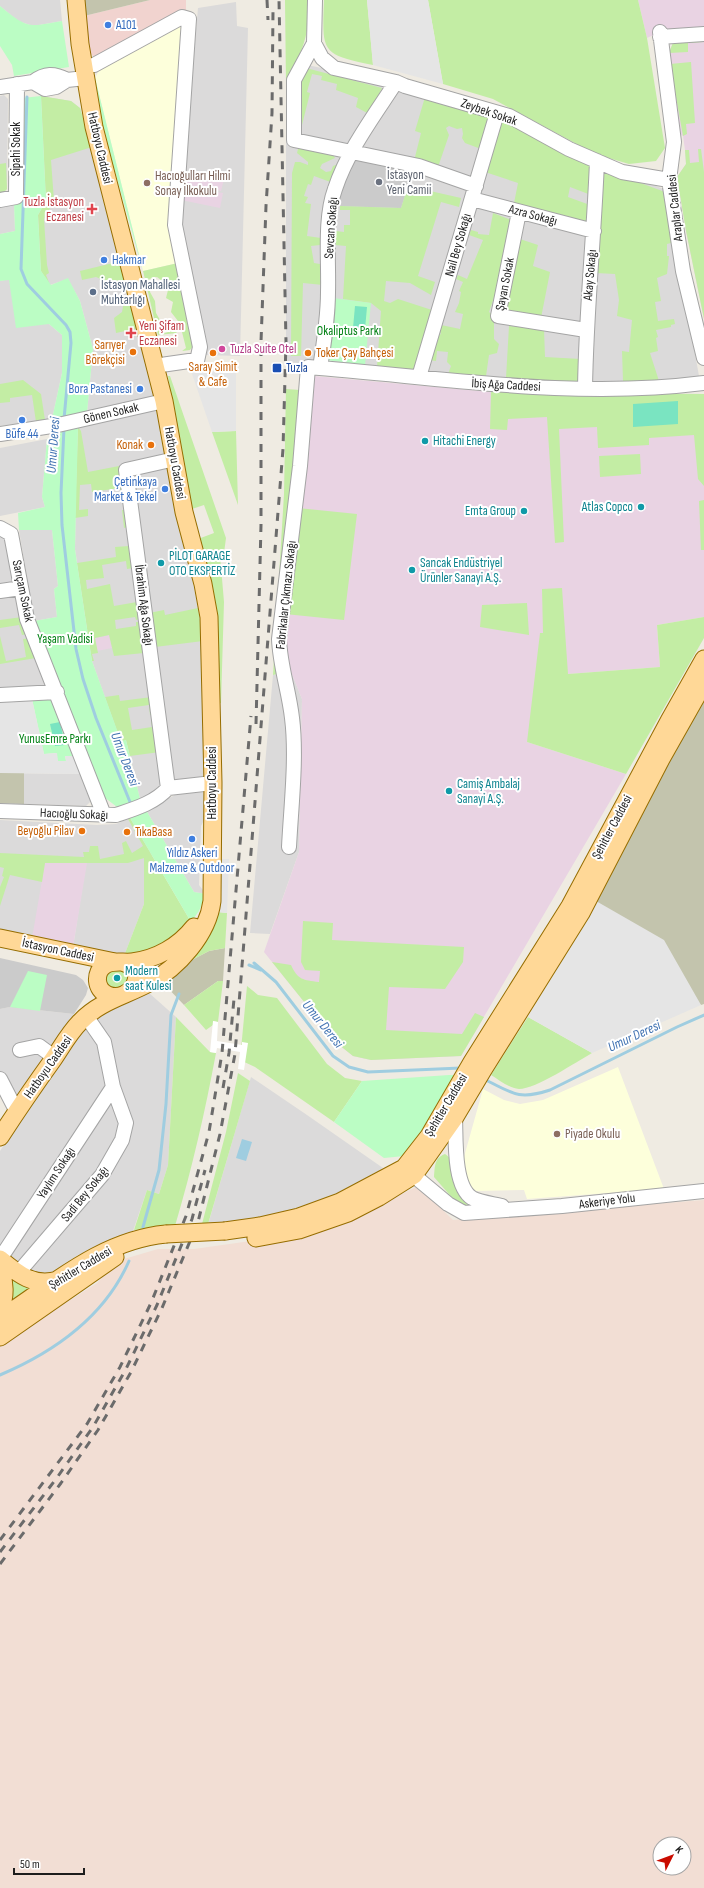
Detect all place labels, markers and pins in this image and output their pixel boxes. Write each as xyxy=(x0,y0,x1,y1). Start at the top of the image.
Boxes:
place label: A101 xyxy=(115,17,137,33)
marker: A101 xyxy=(103,20,113,30)
place label: İstasyon Yeni Camii xyxy=(387,166,431,198)
place label: Hacıoğulları Hilmi Sonay İlkokulu xyxy=(155,168,230,199)
marker: İstasyon Yeni Camii xyxy=(374,177,384,187)
marker: Hacıoğulları Hilmi Sonay İlkokulu xyxy=(142,178,152,188)
place label: Tuzla İstasyon Eczanesi xyxy=(23,193,84,225)
marker: Tuzla İstasyon Eczanesi xyxy=(87,204,97,214)
place label: Hakmar xyxy=(112,252,146,268)
marker: Hakmar xyxy=(99,255,109,265)
place label: İstasyon Mahallesi Muhtarlığı xyxy=(101,276,180,308)
marker: İstasyon Mahallesi Muhtarlığı xyxy=(88,287,98,297)
place label: Yeni Şifam Eczanesi xyxy=(139,318,184,349)
marker: Yeni Şifam Eczanesi xyxy=(126,328,136,338)
place label: Sarıyer Börekçisi xyxy=(86,337,125,368)
place label: Tuzla Suite Otel xyxy=(230,341,296,357)
marker: Tuzla Suite Otel xyxy=(217,344,227,354)
place label: Toker Çay Bahçesi xyxy=(316,345,394,361)
marker: Sarıyer Börekçisi xyxy=(128,347,138,357)
marker: Saray Simit & Cafe xyxy=(208,348,218,358)
marker: Toker Çay Bahçesi xyxy=(303,348,313,358)
place label: Saray Simit & Cafe xyxy=(189,359,237,390)
place label: Tuzla xyxy=(286,360,308,376)
marker: Tuzla xyxy=(271,362,283,374)
place label: Bora Pastanesi xyxy=(68,381,132,397)
marker: Bora Pastanesi xyxy=(135,384,145,394)
marker: Büfe 44 xyxy=(17,415,27,425)
place label: Büfe 44 xyxy=(6,426,39,442)
place label: Hitachi Energy xyxy=(433,433,496,449)
marker: Hitachi Energy xyxy=(420,436,430,446)
place label: Konak xyxy=(116,437,143,453)
marker: Konak xyxy=(146,440,156,450)
place label: Çetinkaya Market & Tekel xyxy=(94,474,157,505)
marker: Çetinkaya Market & Tekel xyxy=(160,484,170,494)
place label: Atlas Copco xyxy=(581,499,633,515)
marker: Atlas Copco xyxy=(636,502,646,512)
place label: Emta Group xyxy=(465,503,516,519)
marker: Emta Group xyxy=(519,506,529,516)
place label: PİLOT GARAGE OTO EKSPERTİZ xyxy=(169,547,236,579)
place label: Sancak Endüstriyel Ürünler Sanayi A.Ş. xyxy=(420,555,502,586)
marker: PİLOT GARAGE OTO EKSPERTİZ xyxy=(156,558,166,568)
marker: Sancak Endüstriyel Ürünler Sanayi A.Ş. xyxy=(407,565,417,575)
place label: Camiş Ambalaj Sanayi A.Ş. xyxy=(457,776,520,807)
marker: Camiş Ambalaj Sanayi A.Ş. xyxy=(444,786,454,796)
place label: Beyoğlu Pilav xyxy=(17,823,74,839)
place label: TıkaBasa xyxy=(135,824,172,840)
marker: Beyoğlu Pilav xyxy=(77,826,87,836)
marker: TıkaBasa xyxy=(122,827,132,837)
marker: Yıldız Askeri Malzeme & Outdoor xyxy=(187,834,197,844)
place label: Yıldız Askeri Malzeme & Outdoor xyxy=(150,845,235,876)
place label: Modern saat Kulesi xyxy=(125,963,172,994)
marker: Modern saat Kulesi xyxy=(112,973,122,983)
place label: Piyade Okulu xyxy=(565,1126,620,1142)
marker: Piyade Okulu xyxy=(552,1129,562,1139)

